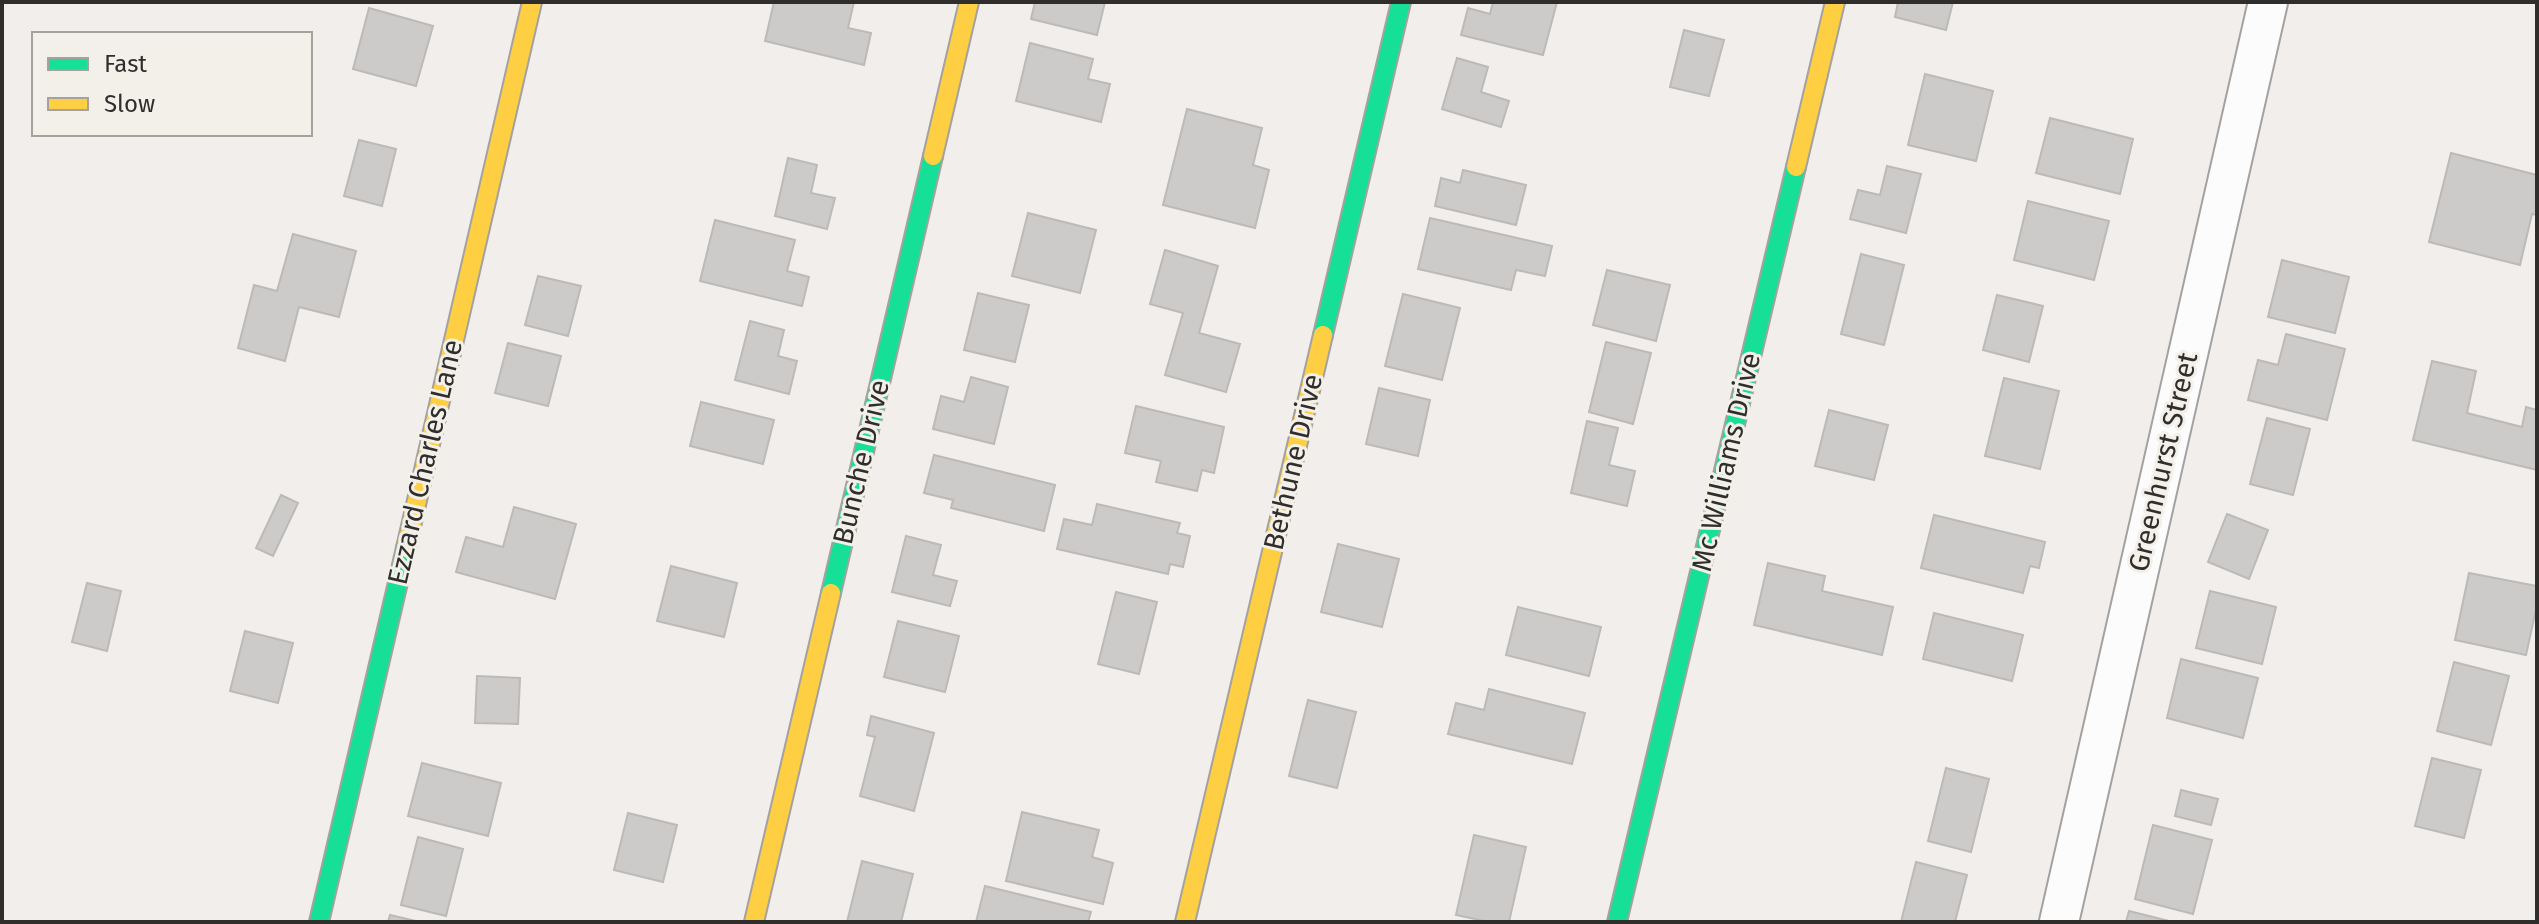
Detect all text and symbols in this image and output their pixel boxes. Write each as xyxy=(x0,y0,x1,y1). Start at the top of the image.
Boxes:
legend xyxy=(32,32,312,136)
text: Fast xyxy=(104,50,147,78)
text: Slow xyxy=(104,90,155,118)
street label: Ezzard Charles Lane xyxy=(381,336,469,588)
street label: Greenhurst Street xyxy=(2122,348,2204,575)
street label: Mc Williams Drive xyxy=(1685,349,1767,575)
street label: Bethune Drive xyxy=(1257,371,1329,553)
street label: Bunche Drive xyxy=(826,377,896,547)

